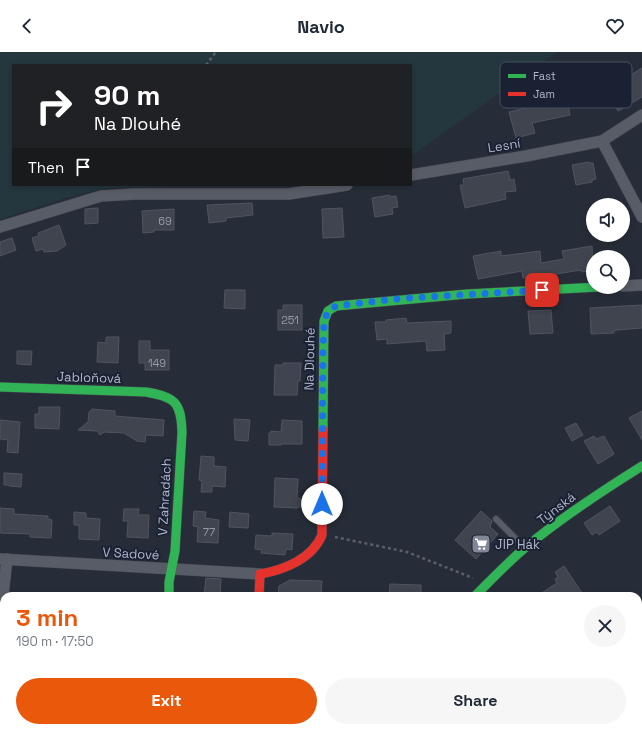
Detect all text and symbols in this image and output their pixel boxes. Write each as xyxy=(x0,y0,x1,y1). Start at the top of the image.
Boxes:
icon: back xyxy=(16,15,38,37)
text: Navio xyxy=(297,15,345,38)
icon: heart xyxy=(604,15,626,37)
legend xyxy=(500,62,632,108)
text: Fast xyxy=(533,69,556,83)
text: 90 m xyxy=(94,77,160,113)
icon: right xyxy=(28,80,80,132)
text: Jam xyxy=(533,87,555,101)
text: Na Dlouhé xyxy=(94,112,181,135)
street label: Lesní xyxy=(487,134,522,156)
icon: arrive xyxy=(72,156,94,178)
text: Then xyxy=(28,158,64,177)
map controls xyxy=(586,198,630,294)
button: sound xyxy=(586,198,630,242)
house number: 69 xyxy=(158,214,172,228)
button: search xyxy=(586,250,630,294)
pin xyxy=(525,273,559,307)
icon: arrive xyxy=(531,279,553,301)
house number: 251 xyxy=(281,313,299,327)
street label: Na Dlouhé xyxy=(300,327,319,391)
house number: 149 xyxy=(148,356,166,370)
street label: Jabloňová xyxy=(56,368,122,387)
street label: V Zahradách xyxy=(154,458,175,536)
position arrow xyxy=(301,483,343,525)
street label: Týnská xyxy=(534,488,579,528)
house number: 77 xyxy=(203,525,215,539)
supermarket icon: JIP Hák xyxy=(470,533,492,555)
place label: JIP Hák xyxy=(495,536,540,553)
street label: V Sadové xyxy=(102,544,160,563)
text: 3 min xyxy=(16,602,78,633)
button: close xyxy=(584,605,626,647)
text: 190 m · 17:50 xyxy=(16,633,94,650)
button: Exit xyxy=(16,678,317,724)
button: Share xyxy=(325,678,626,724)

